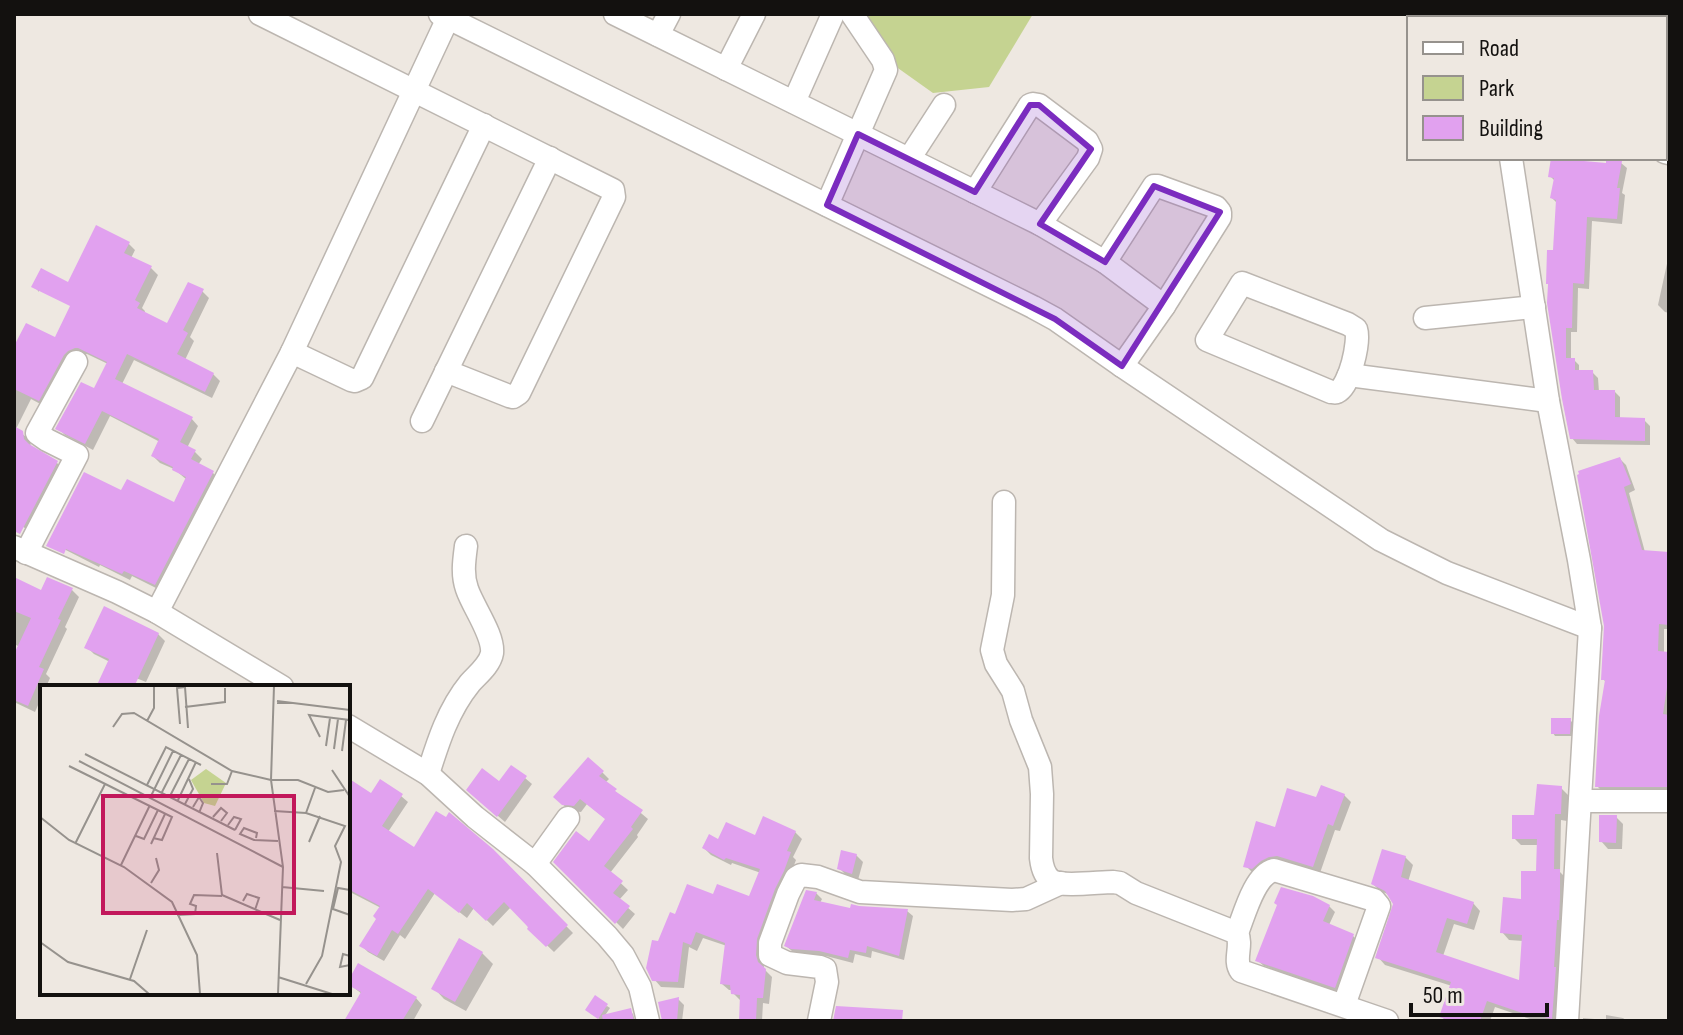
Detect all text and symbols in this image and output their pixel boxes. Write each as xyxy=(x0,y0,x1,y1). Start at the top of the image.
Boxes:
legend xyxy=(1407,16,1667,160)
text: Road xyxy=(1479,34,1519,63)
text: Park xyxy=(1479,74,1514,103)
text: Building xyxy=(1479,114,1543,143)
inset map xyxy=(40,685,350,995)
scale bar xyxy=(1411,967,1547,1017)
text: 50 m xyxy=(1423,981,1463,1010)

